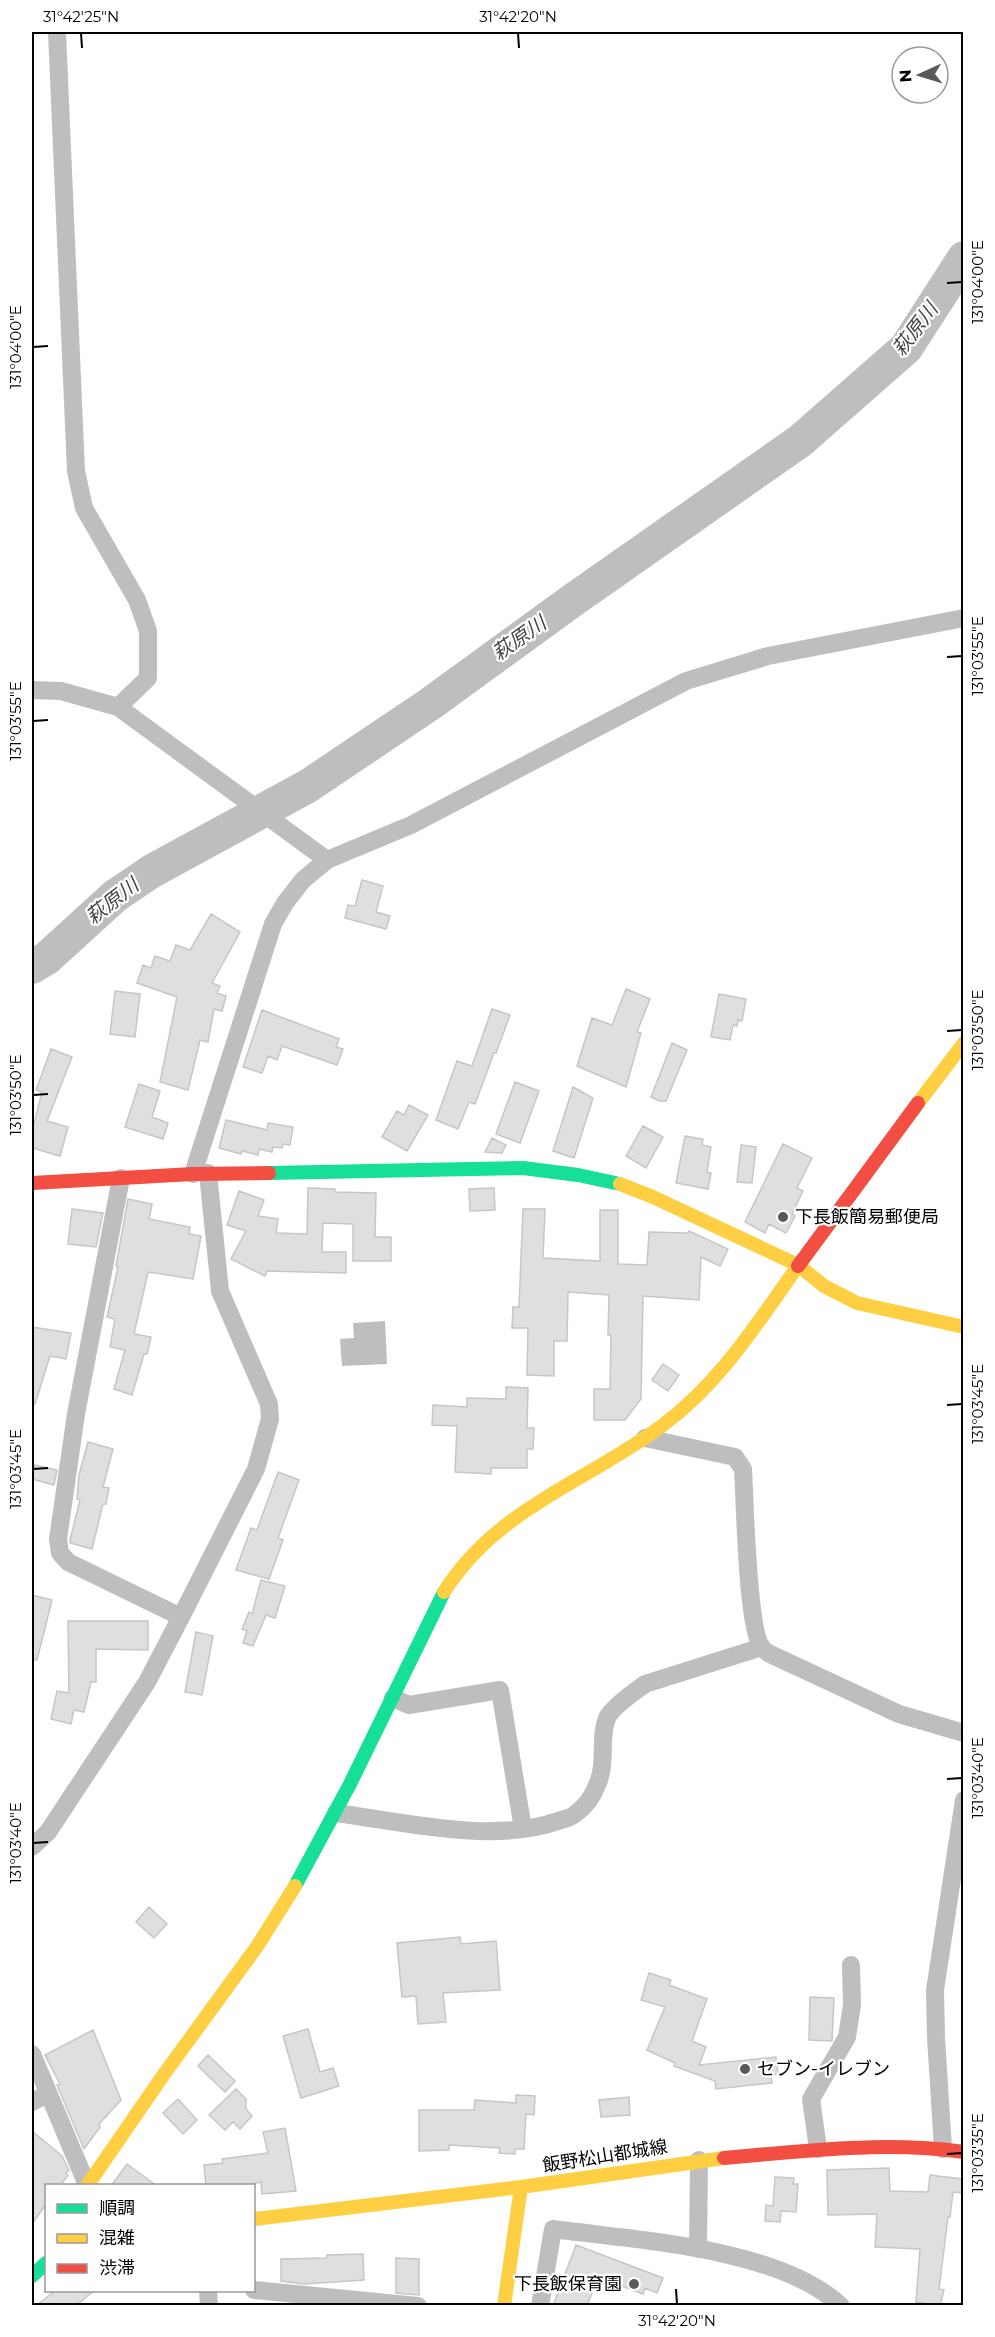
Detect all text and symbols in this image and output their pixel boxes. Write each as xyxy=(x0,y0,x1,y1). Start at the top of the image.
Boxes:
text: 31°42'25"N xyxy=(43,7,119,26)
text: 31°42'20"N xyxy=(479,7,557,26)
north arrow xyxy=(890,45,950,105)
text: N xyxy=(896,69,915,83)
text: 131°04'00"E xyxy=(968,240,987,324)
water label: 萩原川 xyxy=(887,296,944,360)
text: 131°04'00"E xyxy=(6,305,25,389)
water label: 萩原川 xyxy=(488,610,552,665)
text: 131°03'55"E xyxy=(968,616,987,696)
text: 131°03'55"E xyxy=(6,681,25,761)
water label: 萩原川 xyxy=(81,872,145,929)
text: 131°03'50"E xyxy=(968,989,987,1071)
text: 131°03'50"E xyxy=(6,1054,25,1136)
place label: 下長飯簡易郵便局 xyxy=(795,1206,939,1228)
marker: 下長飯簡易郵便局 xyxy=(776,1210,790,1224)
text: 131°03'45"E xyxy=(968,1364,987,1444)
text: 131°03'45"E xyxy=(6,1429,25,1509)
text: 131°03'40"E xyxy=(968,1737,987,1819)
text: 131°03'40"E xyxy=(6,1802,25,1884)
place label: セブン-イレブン xyxy=(757,2058,890,2080)
marker: セブン-イレブン xyxy=(738,2062,752,2076)
text: 131°03'35"E xyxy=(968,2113,987,2193)
street label: 飯野松山都城線 xyxy=(541,2135,669,2177)
legend xyxy=(45,2184,255,2292)
text: 順調 xyxy=(99,2197,135,2219)
text: 混雑 xyxy=(99,2227,135,2249)
text: 渋滞 xyxy=(99,2257,135,2279)
place label: 下長飯保育園 xyxy=(514,2273,622,2295)
marker: 下長飯保育園 xyxy=(627,2277,641,2291)
text: 31°42'20"N xyxy=(638,2311,716,2330)

